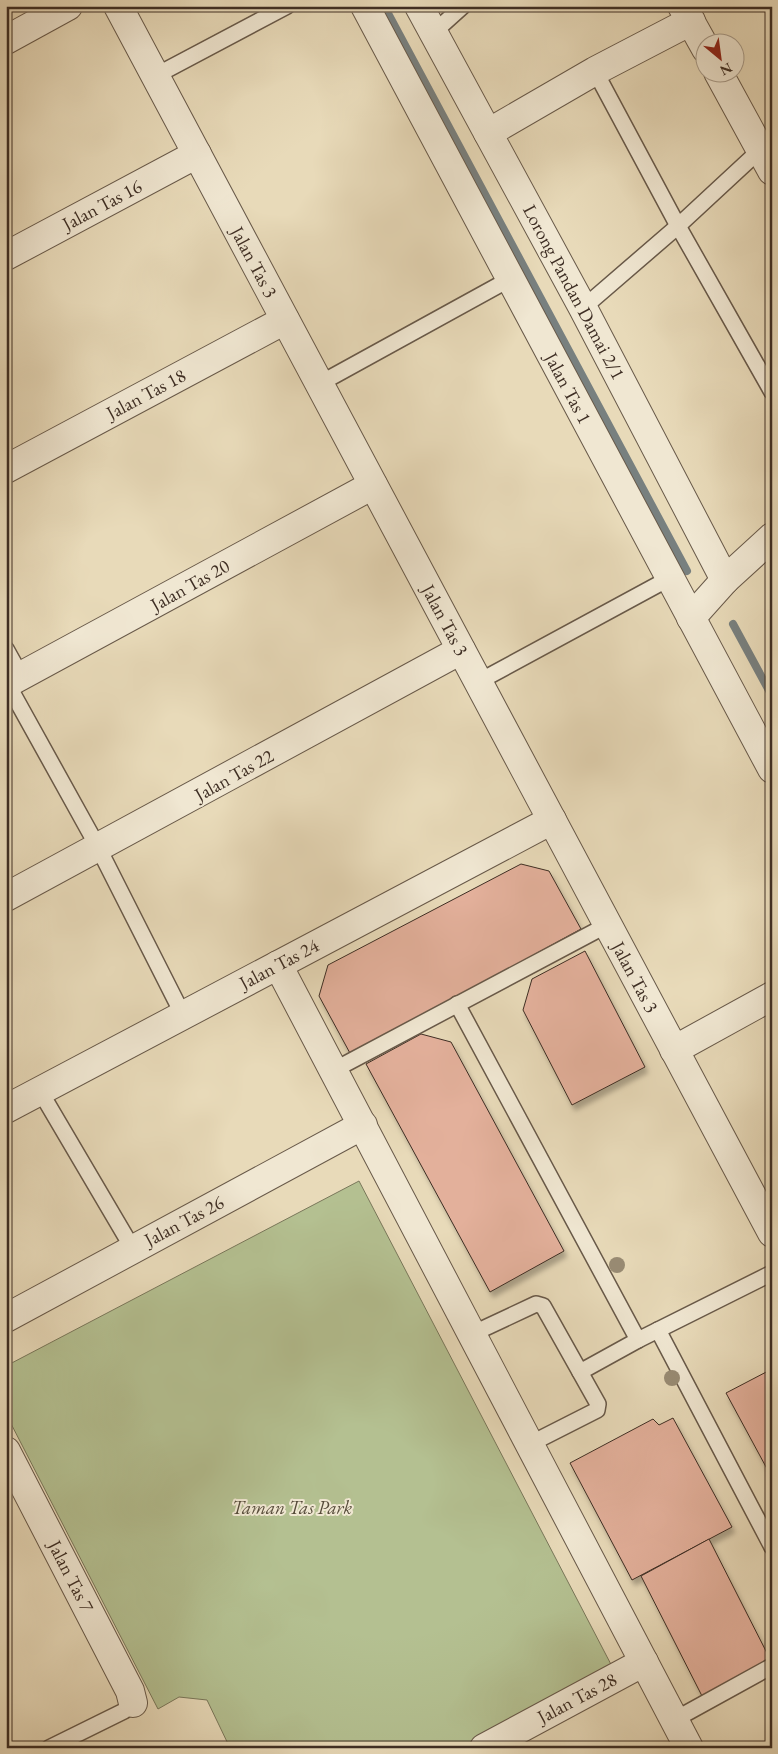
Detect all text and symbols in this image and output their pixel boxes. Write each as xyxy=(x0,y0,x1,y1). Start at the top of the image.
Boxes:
north arrow xyxy=(696,32,746,82)
text: N xyxy=(716,59,736,80)
street label: Jalan Tas 16 xyxy=(56,174,146,237)
street label: Lorong Pandan Damai 2/1 xyxy=(517,200,631,384)
street label: Jalan Tas 3 xyxy=(224,220,283,302)
street label: Jalan Tas 1 xyxy=(538,346,597,428)
street label: Jalan Tas 18 xyxy=(100,363,190,426)
street label: Jalan Tas 20 xyxy=(144,553,234,618)
street label: Jalan Tas 3 xyxy=(415,578,474,660)
street label: Jalan Tas 22 xyxy=(188,743,278,808)
street label: Jalan Tas 24 xyxy=(233,932,324,996)
street label: Jalan Tas 3 xyxy=(605,935,664,1017)
street label: Jalan Tas 26 xyxy=(138,1190,228,1253)
park label: Taman Tas Park xyxy=(232,1495,353,1520)
street label: Jalan Tas 7 xyxy=(41,1534,100,1617)
street label: Jalan Tas 28 xyxy=(531,1667,621,1730)

